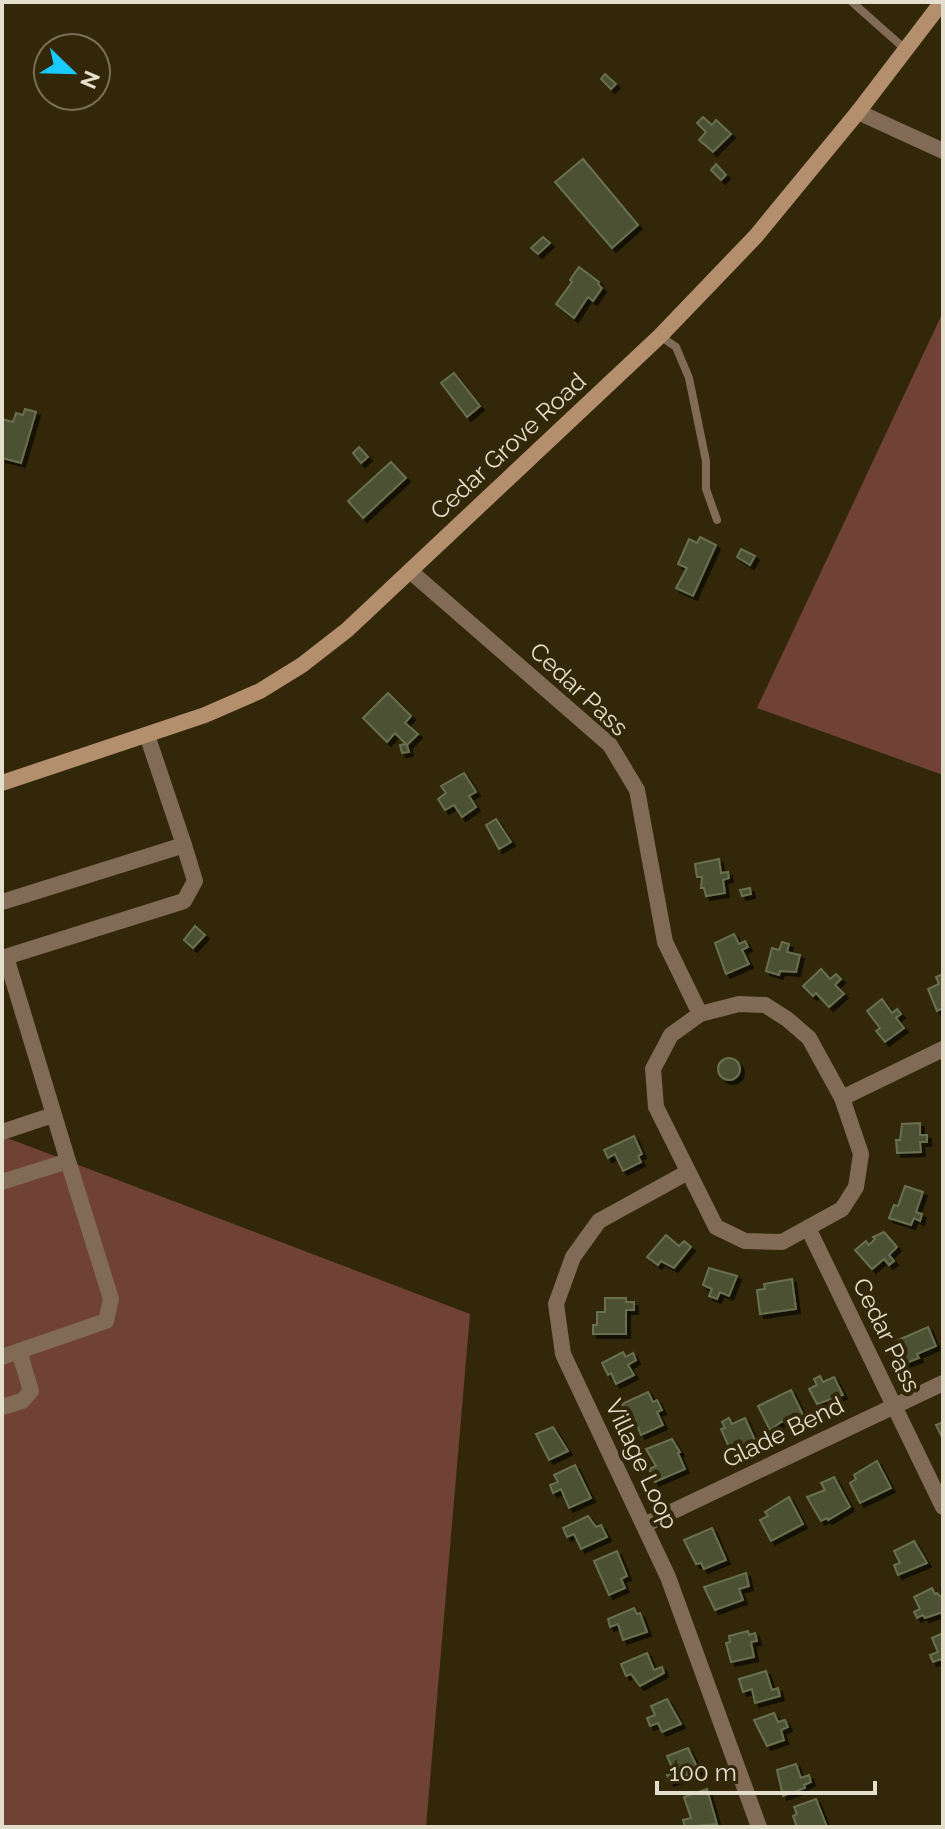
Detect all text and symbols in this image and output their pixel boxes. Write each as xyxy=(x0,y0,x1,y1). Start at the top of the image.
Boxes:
north arrow xyxy=(32,32,112,112)
text: N xyxy=(75,67,106,93)
street label: Cedar Grove Road xyxy=(424,367,592,525)
street label: Cedar Pass xyxy=(524,636,634,742)
street label: Cedar Pass xyxy=(847,1273,927,1397)
street label: Glade Bend xyxy=(718,1390,848,1474)
street label: Village Loop xyxy=(599,1395,685,1533)
scale bar xyxy=(657,1745,875,1795)
text: 100 m xyxy=(669,1758,737,1787)

